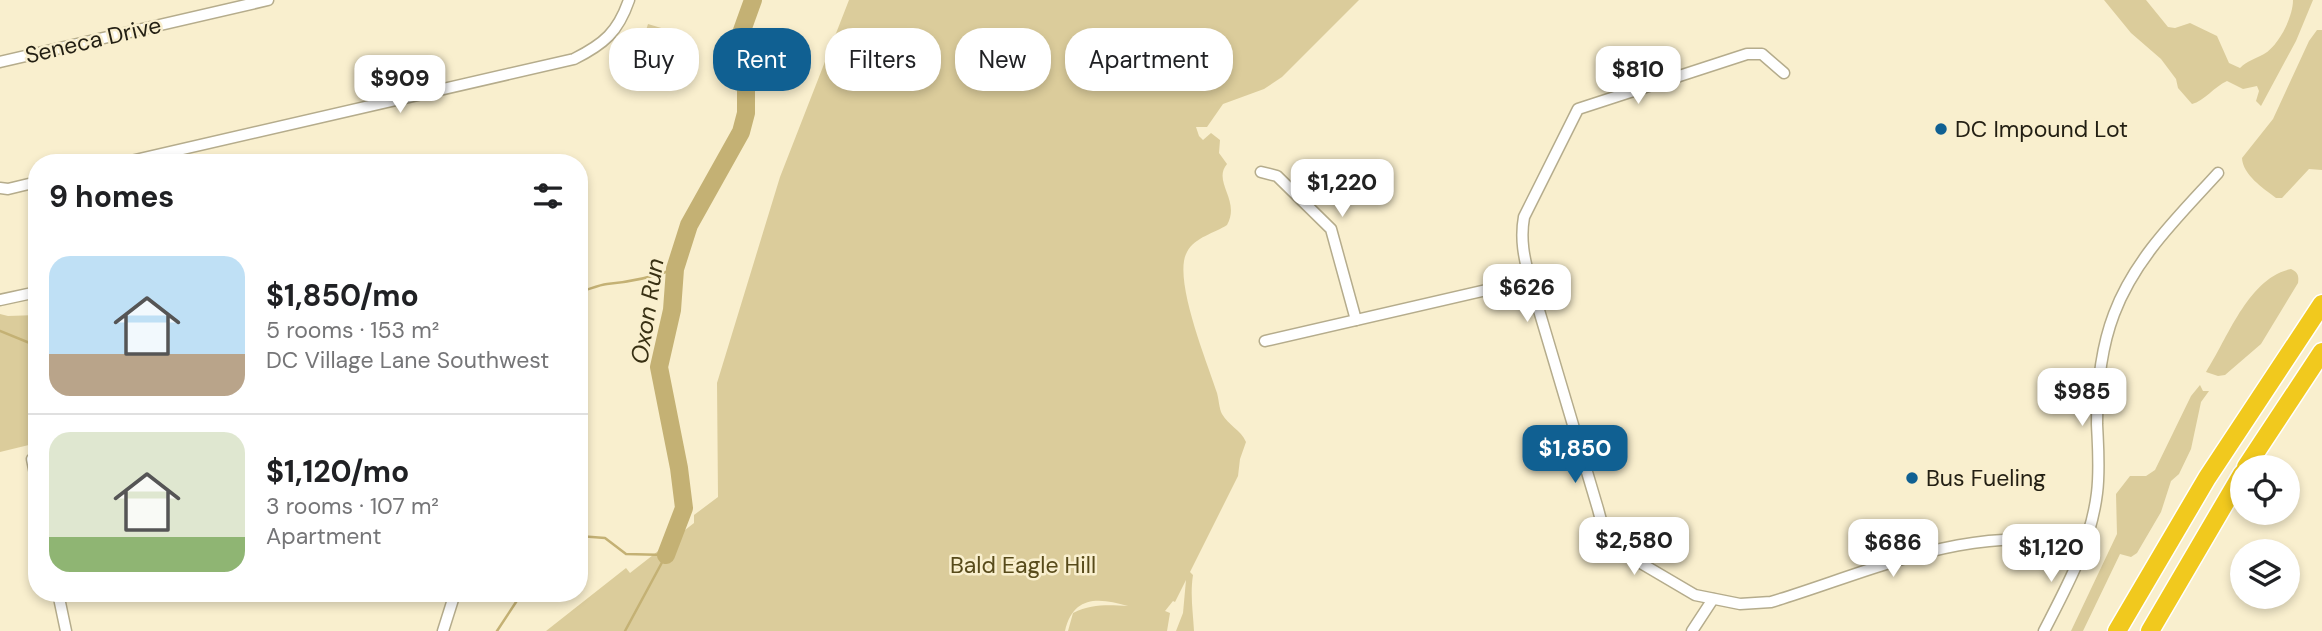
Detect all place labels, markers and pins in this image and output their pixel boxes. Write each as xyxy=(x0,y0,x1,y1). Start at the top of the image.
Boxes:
pin: $810 xyxy=(1597,46,1679,106)
pin: $909 xyxy=(359,55,441,115)
place label: DC Impound Lot xyxy=(1955,114,2128,144)
marker: DC Impound Lot xyxy=(1933,121,1949,137)
pin: $1,220 xyxy=(1285,160,1399,219)
pin: $626 xyxy=(1486,264,1568,324)
pin: $985 xyxy=(2041,368,2123,428)
pin: $1,850 xyxy=(1518,426,1632,485)
place label: Bus Fueling xyxy=(1926,463,2046,493)
marker: Bus Fueling xyxy=(1904,470,1920,486)
pin: $2,580 xyxy=(1577,518,1691,577)
pin: $686 xyxy=(1852,520,1934,579)
pin: $1,120 xyxy=(1994,524,2108,584)

